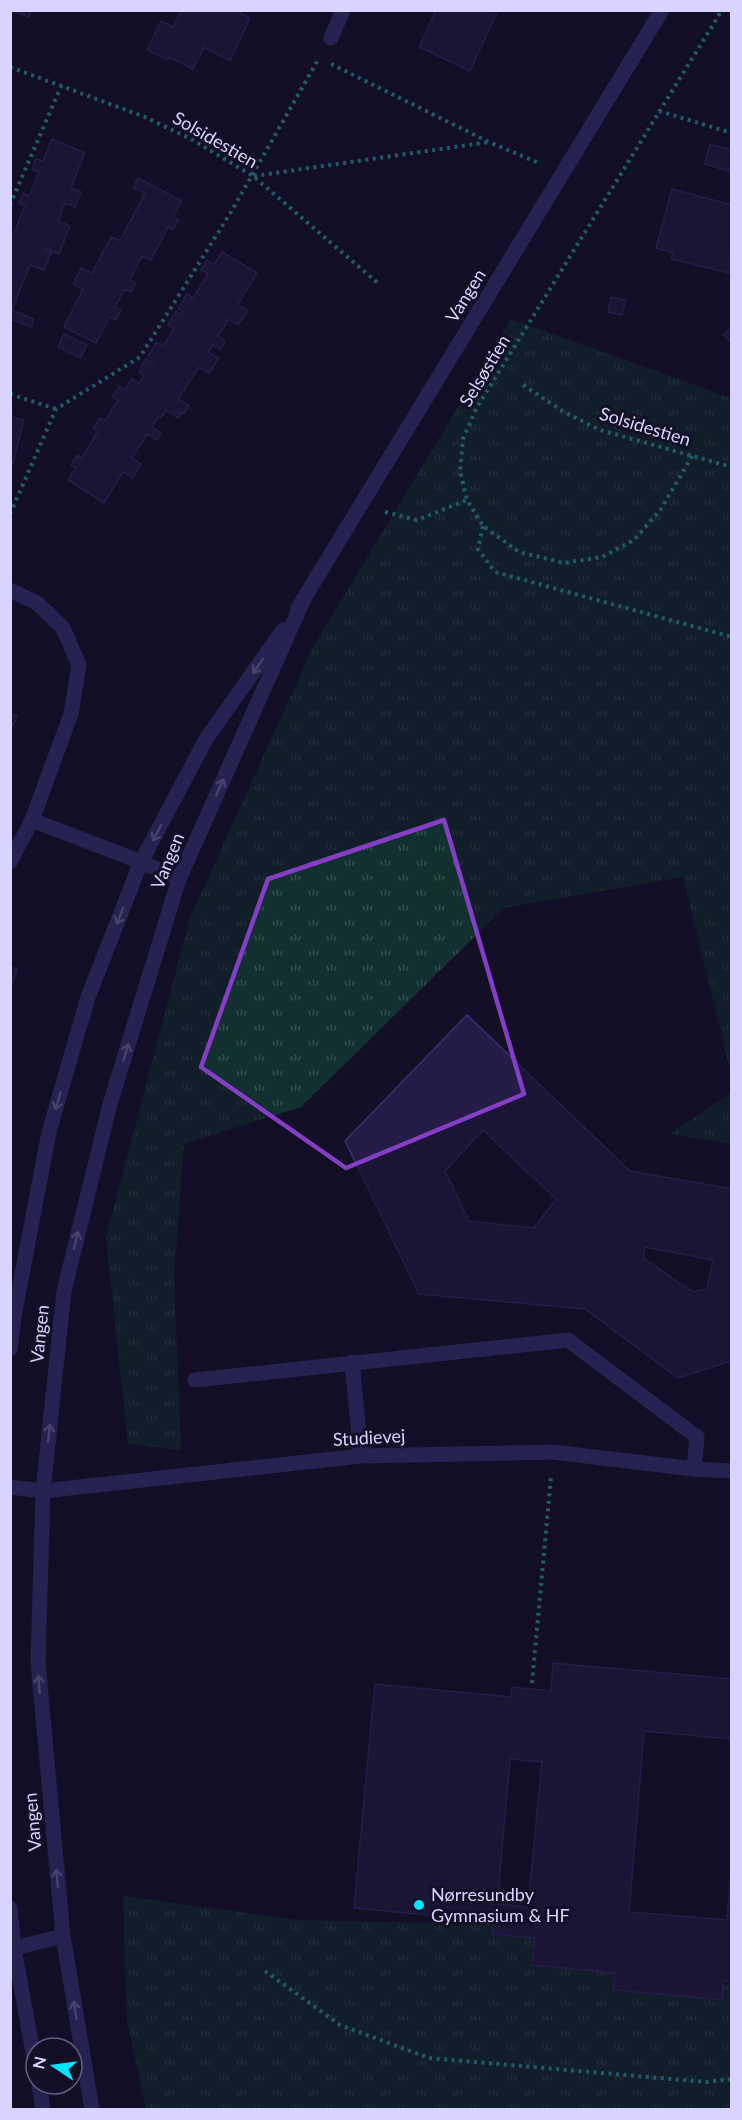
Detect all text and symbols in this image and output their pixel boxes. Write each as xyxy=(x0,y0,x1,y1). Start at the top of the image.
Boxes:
street label: Solsidestien xyxy=(169,106,262,172)
street label: Vangen xyxy=(440,265,490,326)
street label: Selsøstien xyxy=(454,331,514,410)
street label: Solsidestien xyxy=(597,402,694,450)
one-way arrow xyxy=(252,658,264,674)
one-way arrow xyxy=(216,778,227,796)
one-way arrow xyxy=(151,823,162,841)
street label: Vangen xyxy=(146,829,188,892)
one-way arrow xyxy=(114,906,125,925)
one-way arrow xyxy=(121,1043,132,1062)
one-way arrow xyxy=(52,1091,63,1110)
one-way arrow xyxy=(71,1231,83,1250)
street label: Vangen xyxy=(25,1304,53,1364)
one-way arrow xyxy=(44,1424,55,1444)
street label: Studievej xyxy=(332,1424,406,1450)
one-way arrow xyxy=(34,1674,45,1694)
street label: Vangen xyxy=(18,1792,46,1852)
one-way arrow xyxy=(51,1868,62,1888)
place label: Nørresundby Gymnasium & HF xyxy=(431,1883,570,1926)
marker: Nørresundby Gymnasium & HF xyxy=(412,1898,426,1912)
one-way arrow xyxy=(70,2001,81,2021)
north arrow xyxy=(24,2036,84,2096)
text: N xyxy=(28,2054,50,2071)

